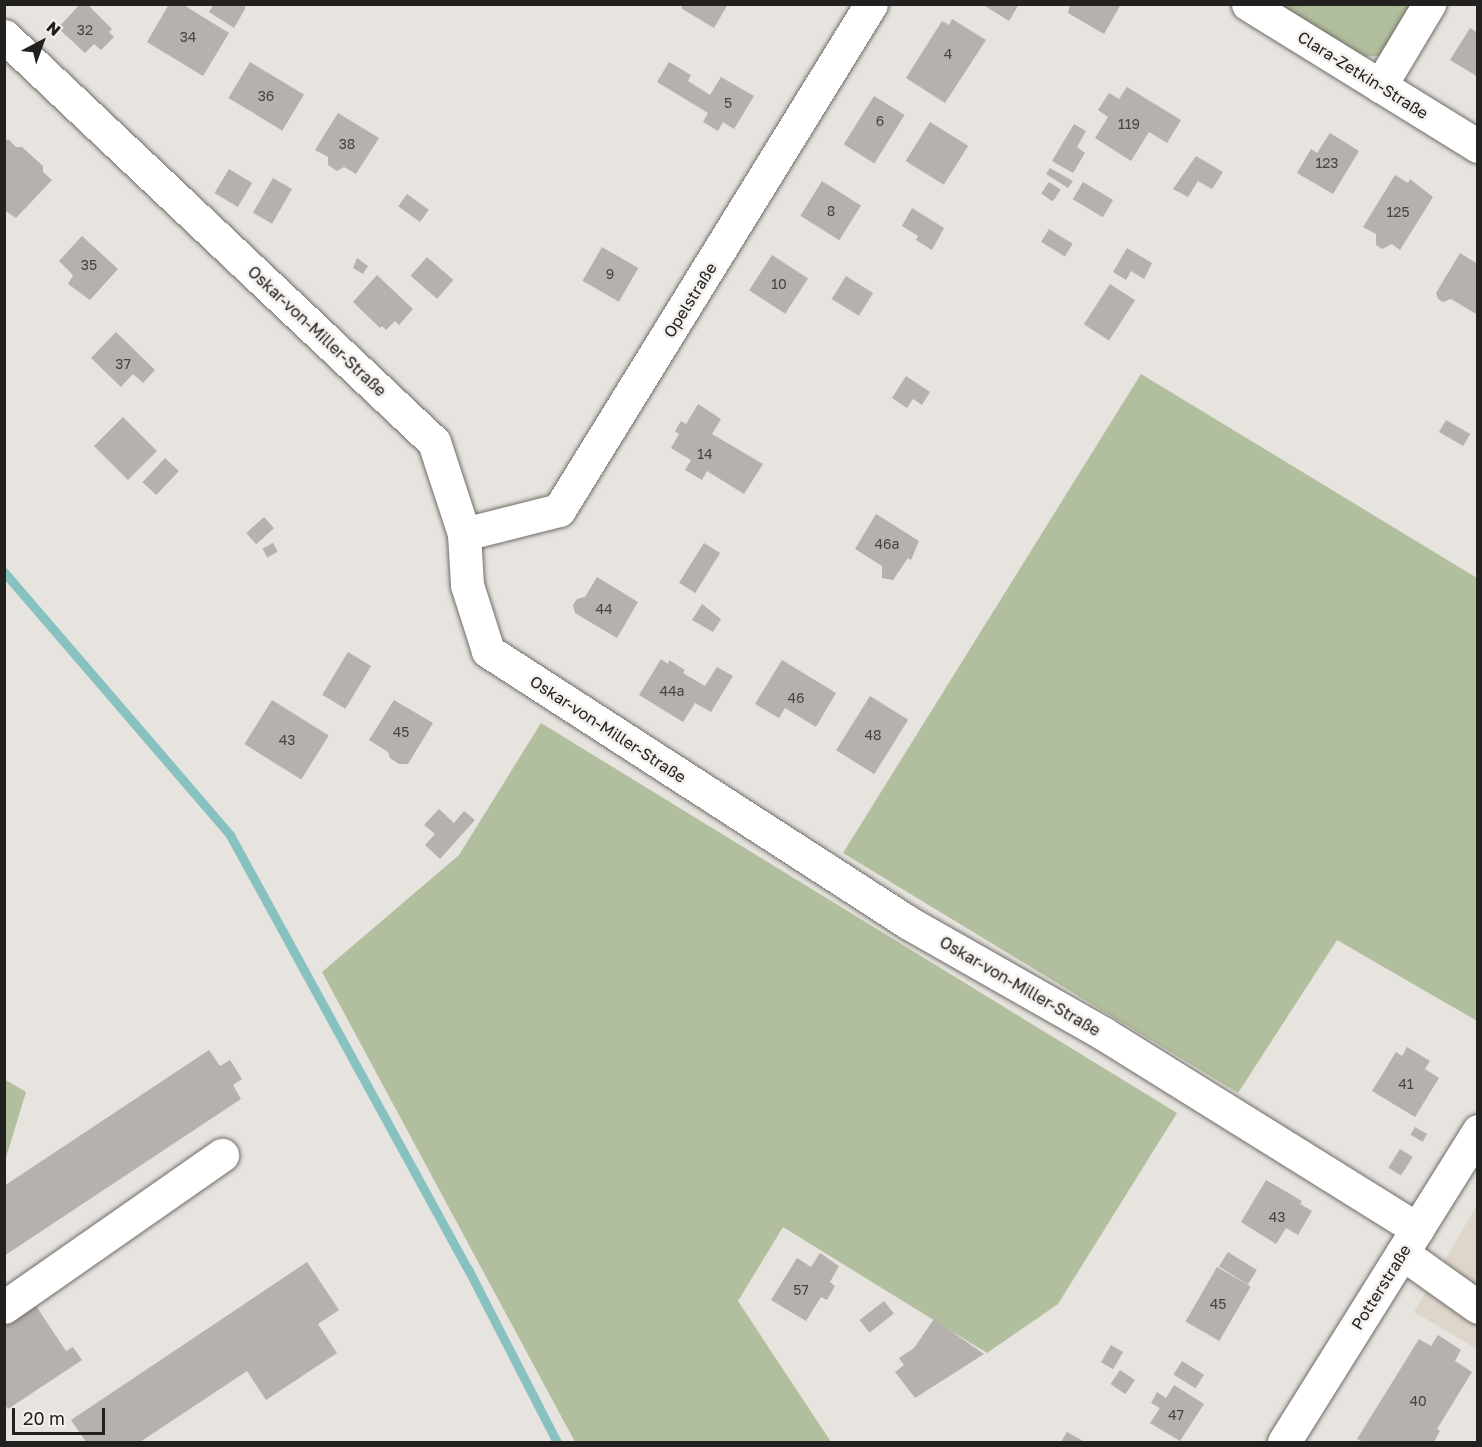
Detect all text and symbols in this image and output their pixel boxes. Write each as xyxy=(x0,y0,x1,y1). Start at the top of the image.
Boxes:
north arrow xyxy=(12,12,72,72)
text: N xyxy=(43,17,65,40)
house number: 32 xyxy=(77,22,93,38)
street label: Clara-Zetkin-Straße xyxy=(1294,27,1432,123)
house number: 34 xyxy=(180,29,196,45)
house number: 4 xyxy=(944,46,952,62)
house number: 36 xyxy=(258,88,274,104)
house number: 5 xyxy=(724,95,732,111)
house number: 6 xyxy=(876,113,884,129)
house number: 119 xyxy=(1118,116,1140,132)
house number: 38 xyxy=(339,136,355,152)
house number: 123 xyxy=(1315,155,1339,171)
house number: 8 xyxy=(827,203,835,219)
house number: 125 xyxy=(1386,204,1410,220)
house number: 35 xyxy=(81,257,97,273)
street label: Opelstraße xyxy=(659,259,721,341)
street label: Oskar-von-Miller-Straße xyxy=(244,262,390,400)
house number: 9 xyxy=(606,266,614,282)
house number: 10 xyxy=(771,276,787,292)
house number: 37 xyxy=(115,356,131,372)
house number: 14 xyxy=(697,446,713,462)
house number: 46a xyxy=(875,536,899,552)
house number: 44 xyxy=(595,601,613,617)
street label: Oskar-von-Miller-Straße xyxy=(526,671,690,787)
house number: 44a xyxy=(660,683,684,699)
house number: 46 xyxy=(787,690,805,706)
house number: 45 xyxy=(393,724,409,740)
house number: 48 xyxy=(864,727,882,743)
house number: 43 xyxy=(279,732,295,748)
street label: Oskar-von-Miller-Straße xyxy=(936,932,1104,1040)
house number: 41 xyxy=(1398,1076,1414,1092)
house number: 43 xyxy=(1269,1209,1285,1225)
street label: Potterstraße xyxy=(1347,1241,1415,1333)
house number: 57 xyxy=(793,1282,809,1298)
house number: 45 xyxy=(1210,1296,1226,1312)
house number: 40 xyxy=(1409,1393,1427,1409)
scale bar xyxy=(15,1396,108,1434)
text: 20 m xyxy=(23,1407,65,1429)
house number: 47 xyxy=(1168,1407,1184,1423)

